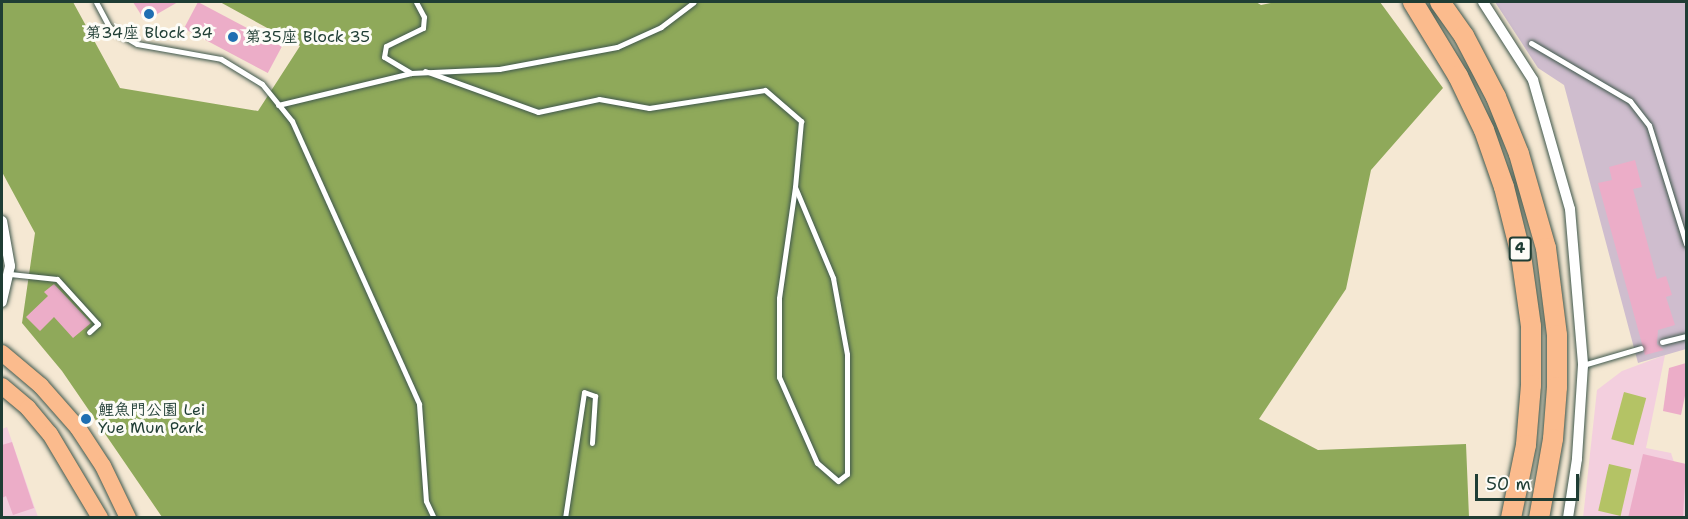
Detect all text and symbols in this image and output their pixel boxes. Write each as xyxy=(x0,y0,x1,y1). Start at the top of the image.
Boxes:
marker: 第34座 Block 34 xyxy=(142,7,156,21)
place label: 第34座 Block 34 xyxy=(85,23,213,43)
place label: 第35座 Block 35 xyxy=(245,27,370,47)
marker: 第35座 Block 35 xyxy=(226,30,240,44)
road number: 4 xyxy=(1508,237,1532,261)
place label: 鯉魚門公園 Lei Yue Mun Park xyxy=(98,400,205,438)
marker: 鯉魚門公園 Lei Yue Mun Park xyxy=(79,412,93,426)
scale bar xyxy=(1478,462,1582,500)
text: 50 m xyxy=(1486,472,1531,496)

